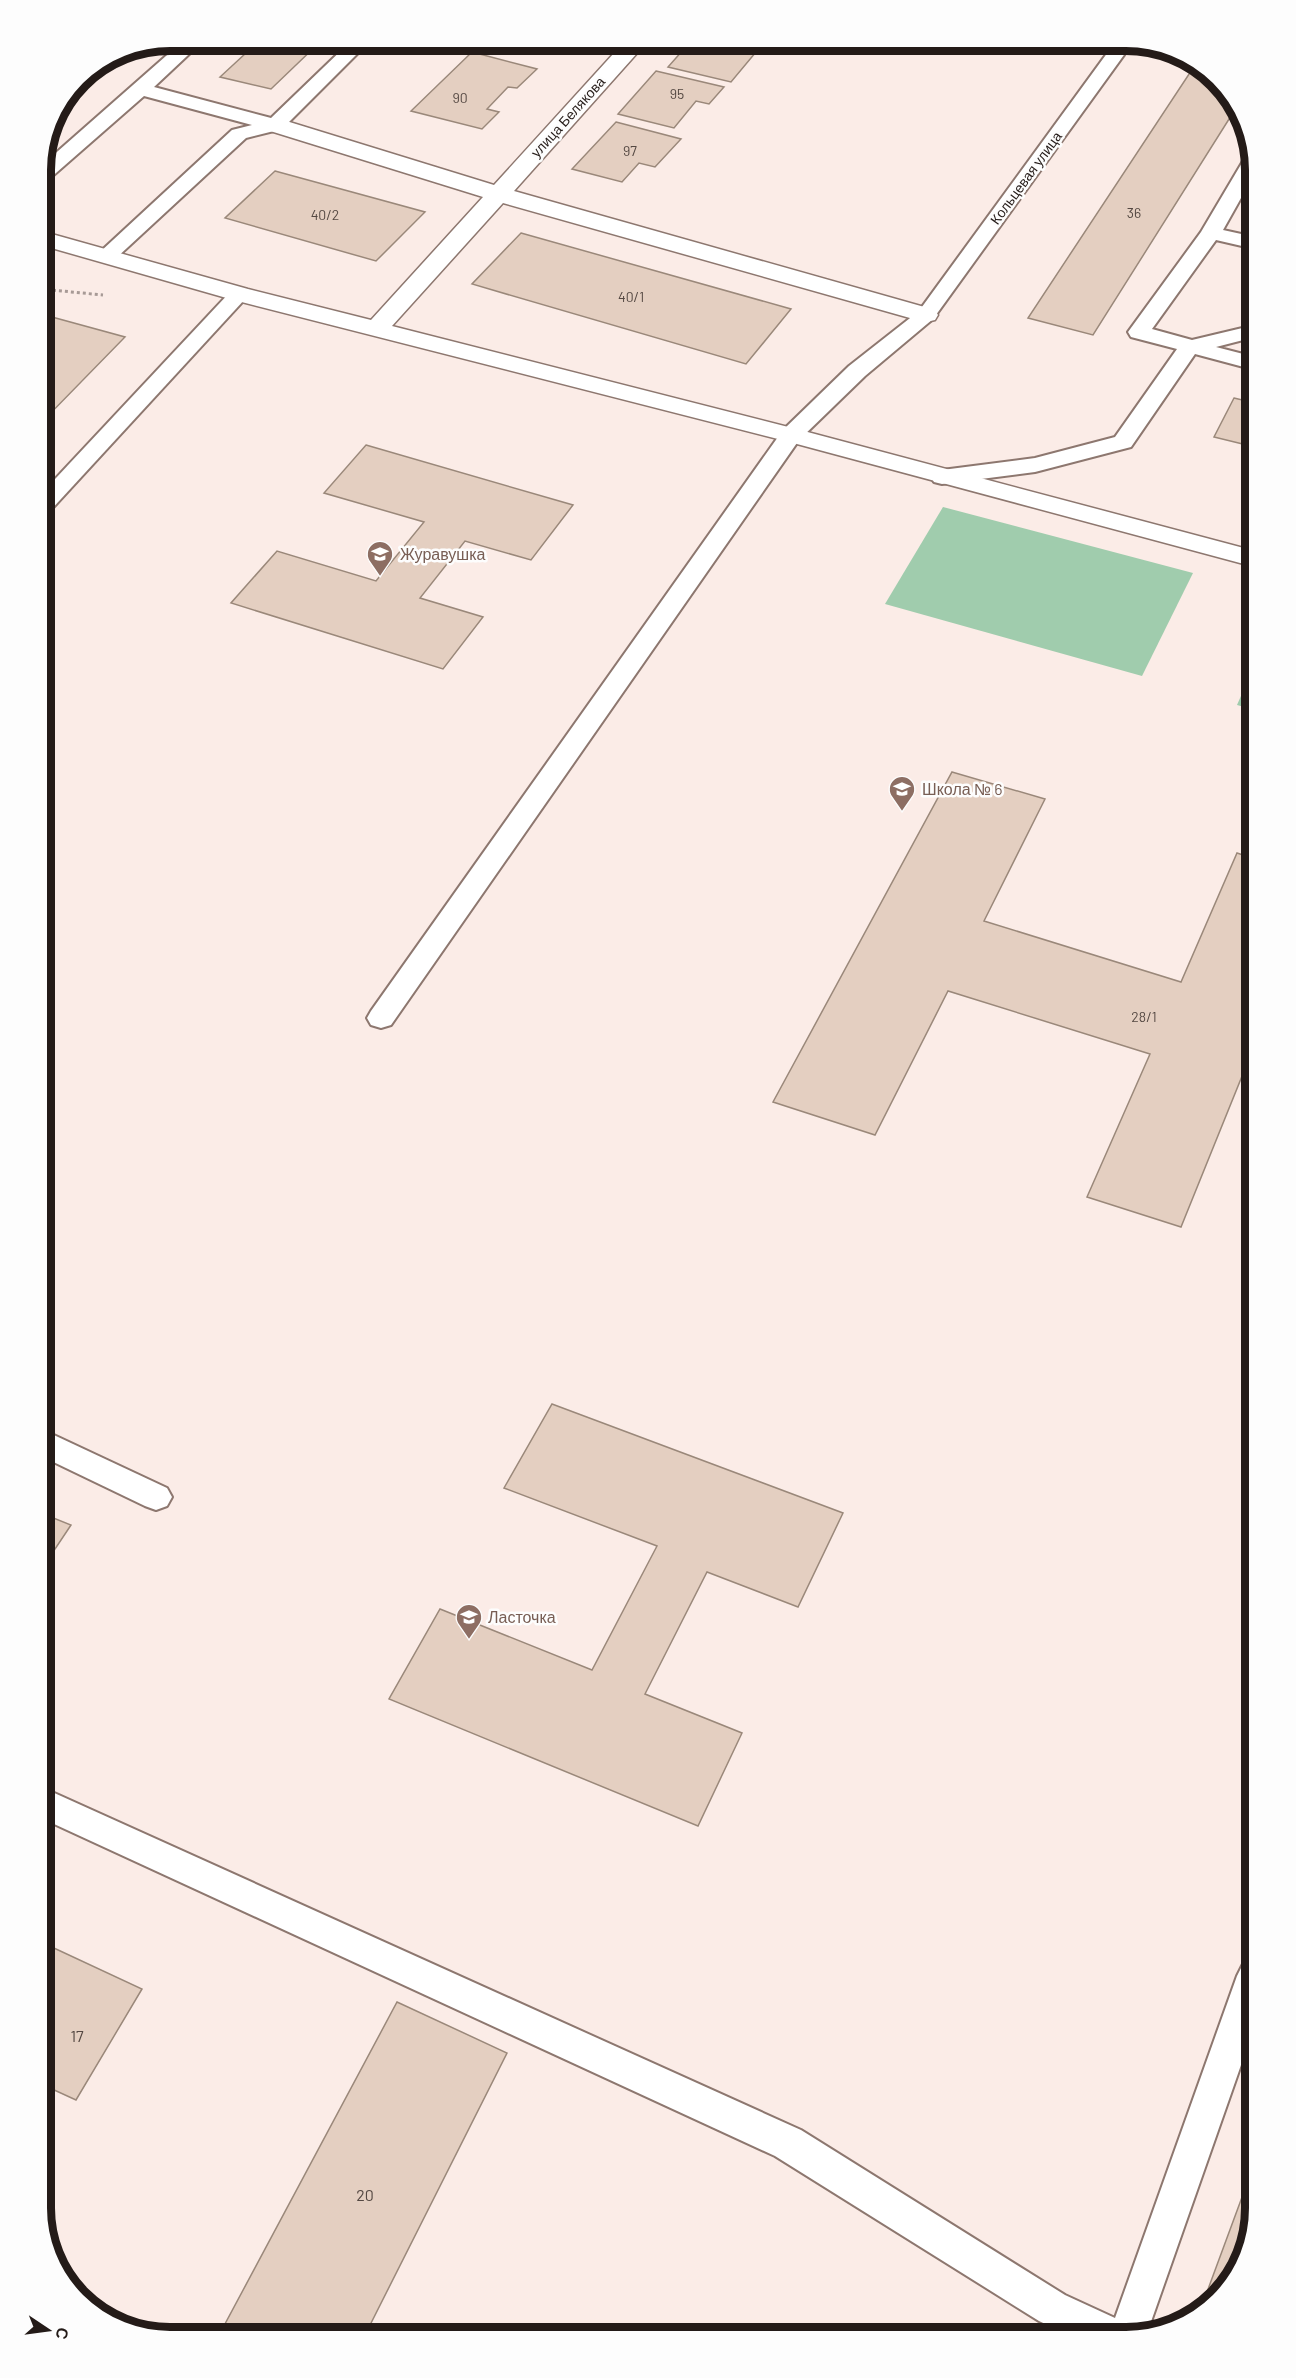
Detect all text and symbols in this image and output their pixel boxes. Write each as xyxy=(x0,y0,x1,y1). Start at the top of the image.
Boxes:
street label: улица Белякова xyxy=(527,73,608,161)
house number: 95 xyxy=(670,85,684,102)
house number: 90 xyxy=(452,89,468,106)
street label: Кольцевая улица xyxy=(986,128,1065,227)
house number: 97 xyxy=(623,142,637,159)
house number: 36 xyxy=(1127,204,1141,221)
house number: 40/2 xyxy=(311,206,339,223)
house number: 40/1 xyxy=(618,288,644,305)
school or university icon: Журавушка xyxy=(365,539,395,577)
place label: Журавушка xyxy=(400,544,486,563)
school or university icon: Школа № 6 xyxy=(887,774,917,812)
place label: Школа № 6 xyxy=(922,779,1002,798)
house number: 28/1 xyxy=(1131,1008,1157,1025)
school or university icon: Ласточка xyxy=(454,1602,484,1640)
place label: Ласточка xyxy=(488,1607,556,1626)
house number: 17 xyxy=(70,2026,84,2045)
house number: 20 xyxy=(356,2185,374,2204)
north arrow xyxy=(18,2300,78,2360)
text: С xyxy=(52,2326,74,2342)

